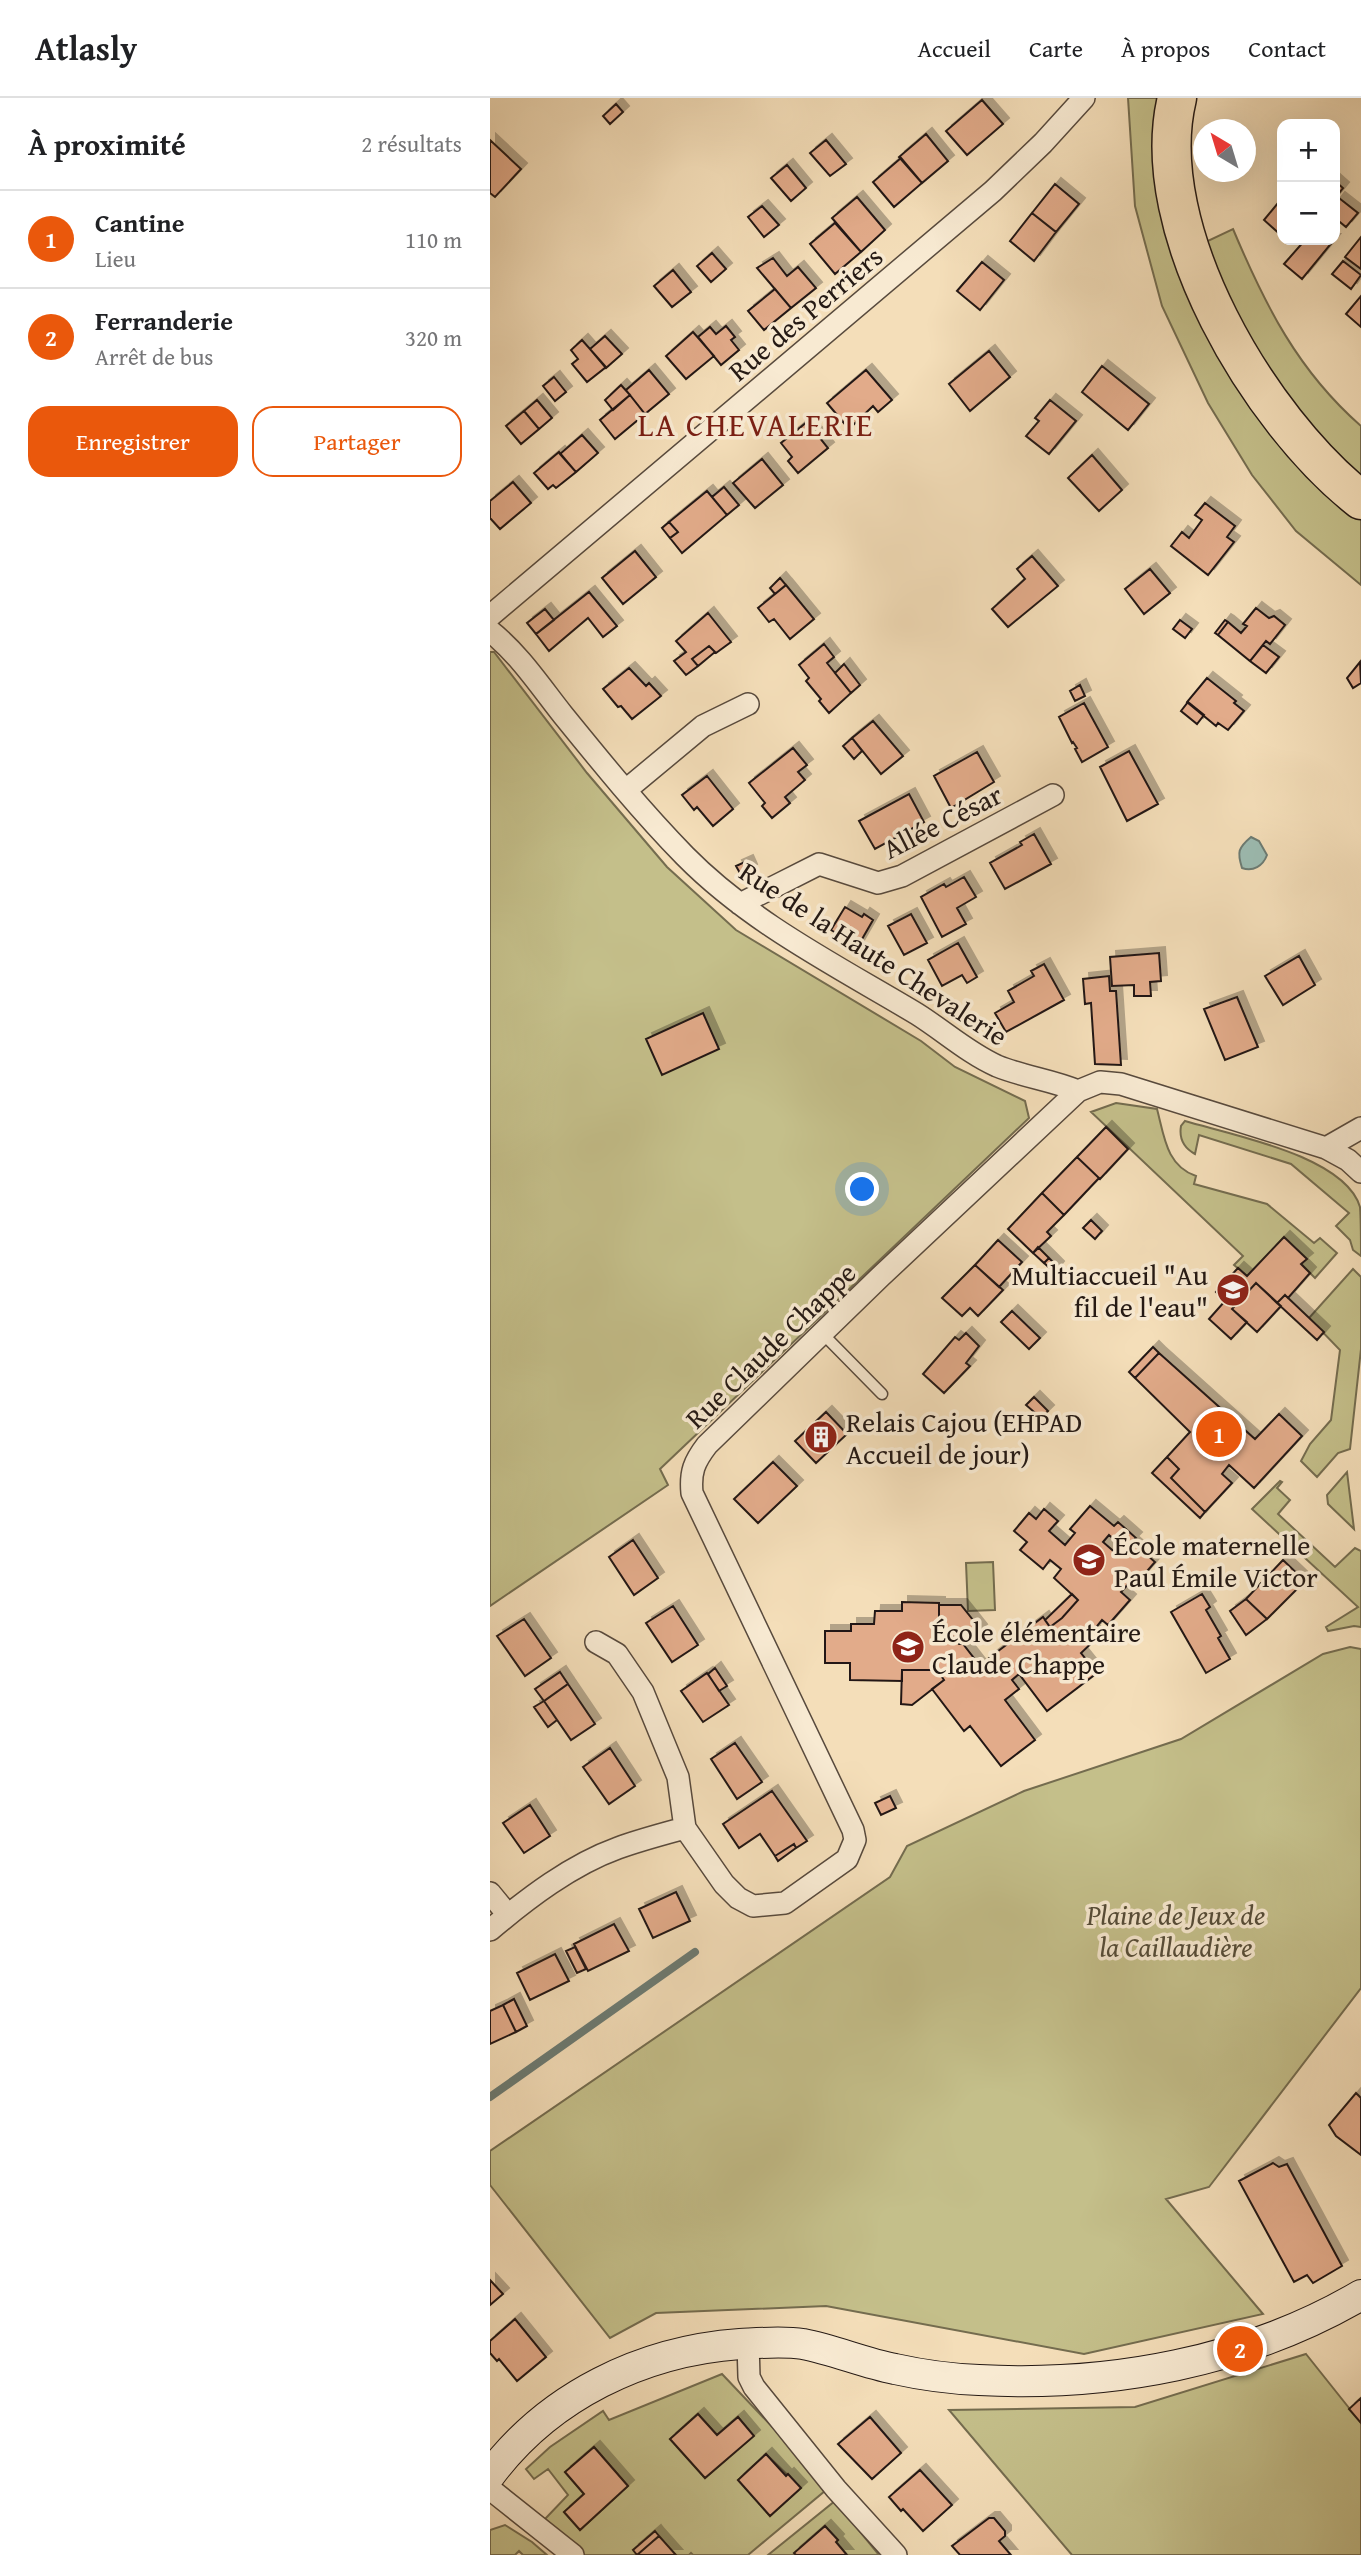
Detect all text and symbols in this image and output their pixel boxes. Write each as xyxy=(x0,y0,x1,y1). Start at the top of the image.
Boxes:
text: Atlasly xyxy=(35,24,137,72)
text: Accueil xyxy=(917,31,991,66)
text: Carte xyxy=(1029,31,1083,66)
text: À propos xyxy=(1121,31,1210,66)
text: Contact xyxy=(1248,31,1326,66)
north arrow xyxy=(1193,119,1256,182)
map controls xyxy=(1277,119,1340,245)
button: + xyxy=(1277,119,1340,182)
text: À proximité xyxy=(28,122,186,166)
text: 2 résultats xyxy=(361,127,462,160)
button: − xyxy=(1277,182,1340,245)
text: Cantine xyxy=(95,203,184,242)
text: 1 xyxy=(45,223,57,256)
text: 110 m xyxy=(405,223,462,256)
street label: Rue des Perriers xyxy=(719,236,891,390)
text: Lieu xyxy=(95,242,136,275)
text: Ferranderie xyxy=(95,301,233,340)
text: 2 xyxy=(45,321,57,354)
text: 320 m xyxy=(405,321,462,354)
text: Arrêt de bus xyxy=(95,340,214,373)
district label: LA CHEVALERIE xyxy=(638,401,874,448)
button: Enregistrer xyxy=(28,406,238,477)
button: Partager xyxy=(252,406,462,477)
street label: Allée César xyxy=(875,773,1009,869)
street label: Rue de la Haute Chevalerie xyxy=(732,851,1016,1055)
your location xyxy=(845,1172,879,1206)
street label: Rue Claude Chappe xyxy=(675,1253,865,1437)
place label: Multiaccueil "Au fil de l'eau" xyxy=(1012,1254,1208,1327)
school or university icon: Multiaccueil "Au fil de l'eau" xyxy=(1214,1271,1252,1309)
place label: Relais Cajou (EHPAD Accueil de jour) xyxy=(846,1401,1082,1474)
pin: 1 xyxy=(1196,1408,1242,1460)
building icon: Relais Cajou (EHPAD Accueil de jour) xyxy=(802,1418,840,1456)
place label: École maternelle Paul Émile Victor xyxy=(1114,1524,1318,1597)
school or university icon: École maternelle Paul Émile Victor xyxy=(1070,1541,1108,1579)
place label: École élémentaire Claude Chappe xyxy=(932,1611,1141,1684)
school or university icon: École élémentaire Claude Chappe xyxy=(889,1628,927,1666)
park label: Plaine de Jeux de la Caillaudière xyxy=(1086,1894,1265,1967)
pin: 2 xyxy=(1217,2323,1263,2375)

